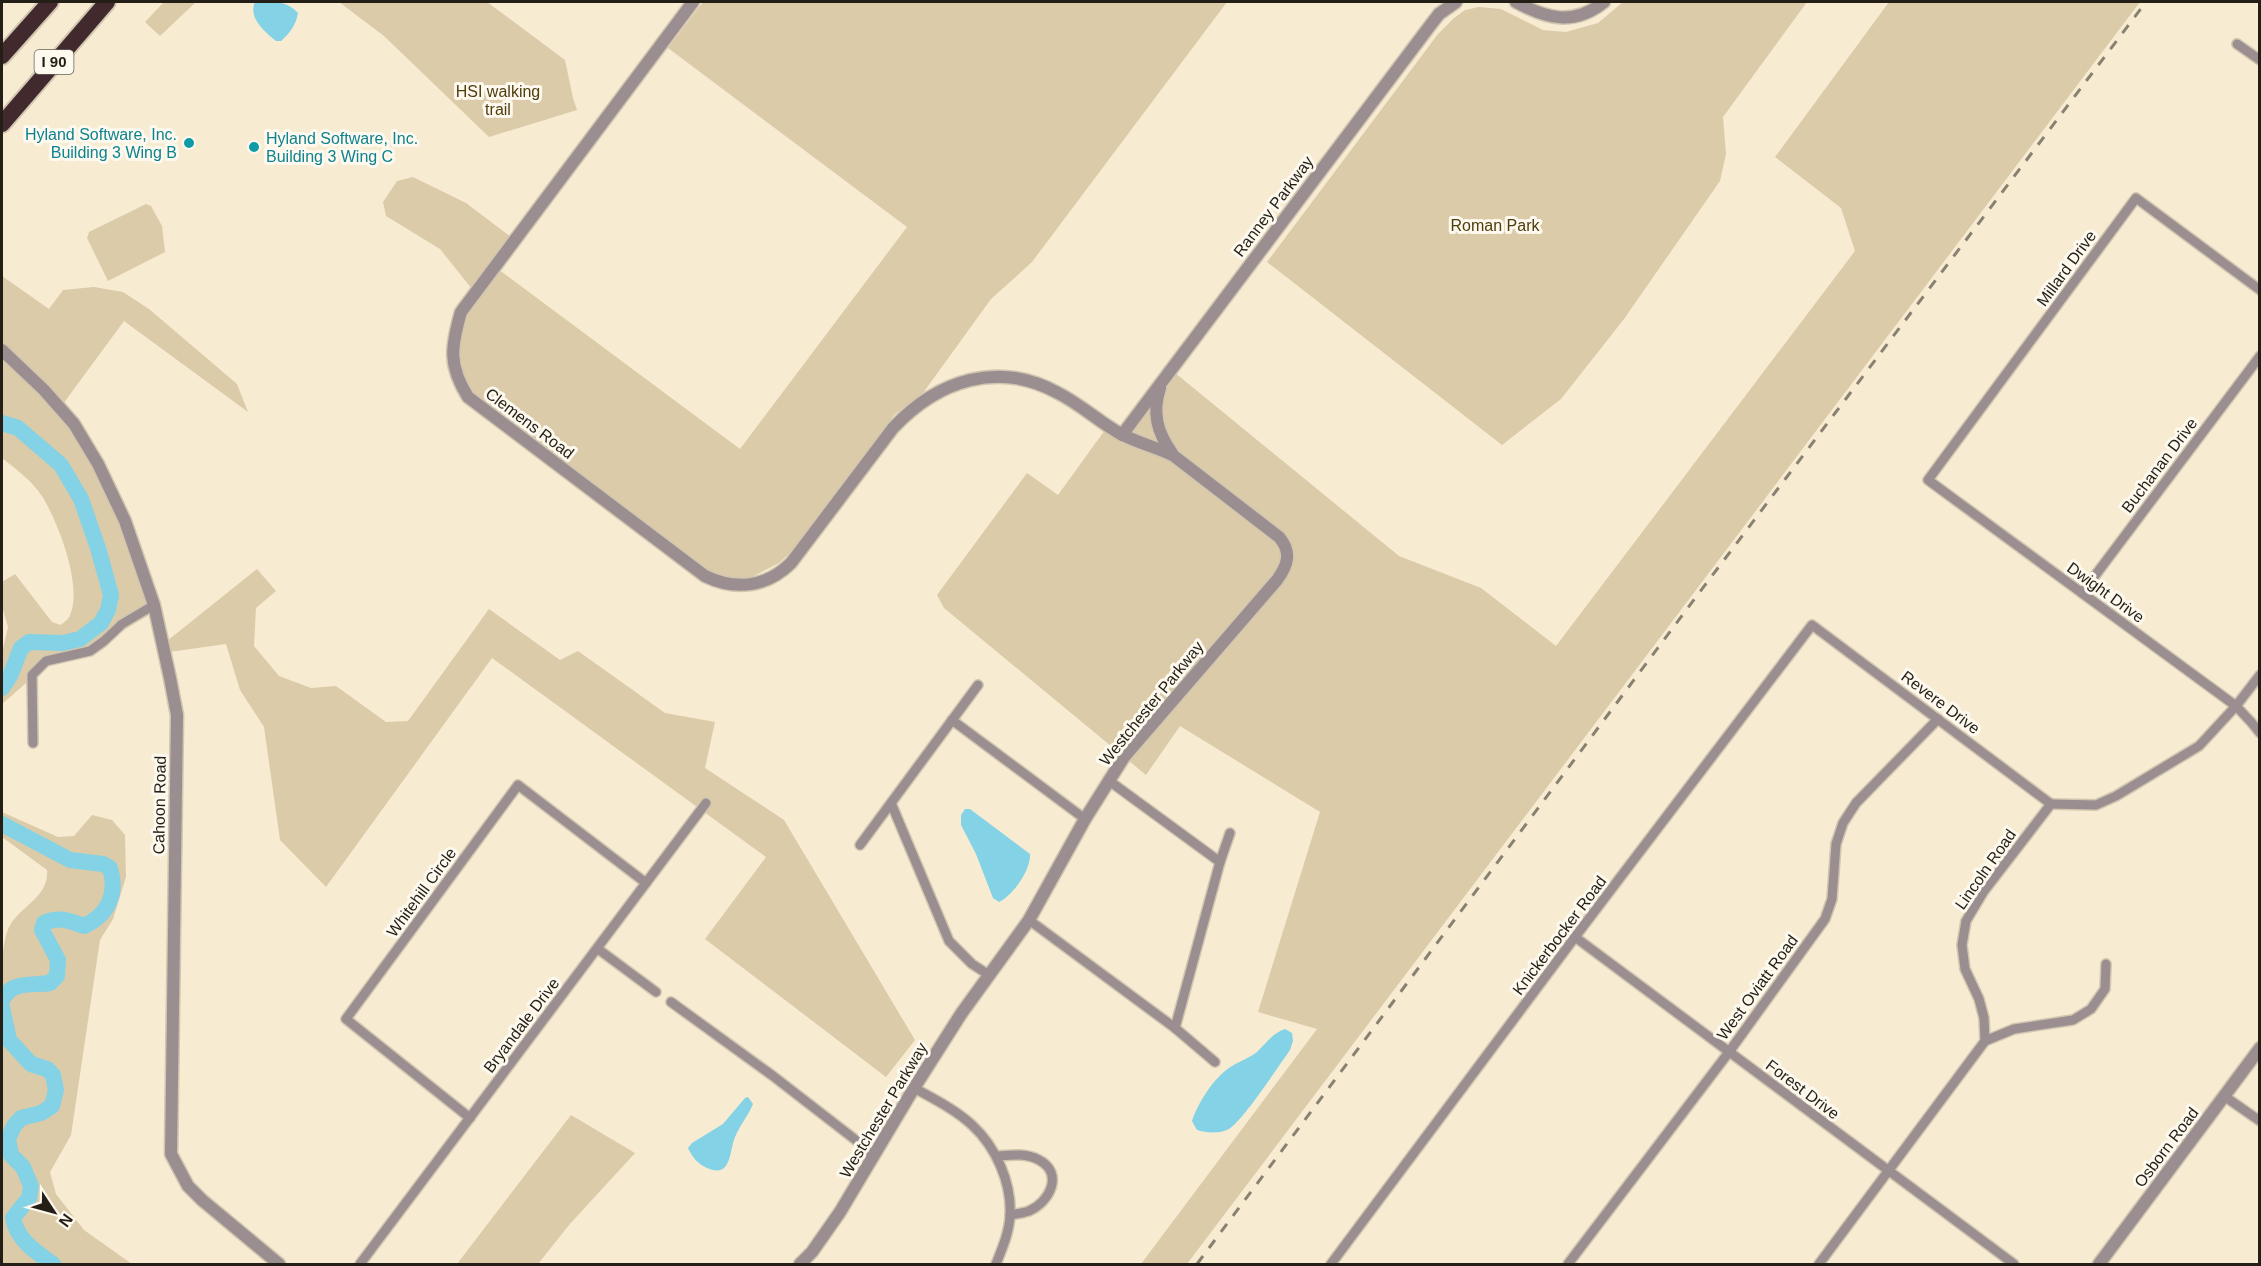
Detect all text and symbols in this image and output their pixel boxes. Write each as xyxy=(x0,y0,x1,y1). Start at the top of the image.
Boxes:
road number: I 90 xyxy=(34,50,74,74)
park label: HSI walking trail xyxy=(456,83,540,118)
place label: Hyland Software, Inc. Building 3 Wing B xyxy=(25,126,177,161)
place label: Hyland Software, Inc. Building 3 Wing C xyxy=(266,130,418,165)
marker: Hyland Software, Inc. Building 3 Wing B xyxy=(182,136,196,150)
marker: Hyland Software, Inc. Building 3 Wing C xyxy=(247,140,261,154)
street label: Ranney Parkway xyxy=(1230,153,1317,260)
park label: Roman Park xyxy=(1451,217,1540,234)
street label: Millard Drive xyxy=(2033,227,2099,309)
street label: Clemens Road xyxy=(482,385,577,462)
street label: Buchanan Drive xyxy=(2118,415,2201,516)
street label: Dwight Drive xyxy=(2064,559,2147,626)
street label: Westchester Parkway xyxy=(1096,638,1207,769)
street label: Revere Drive xyxy=(1898,668,1983,737)
street label: Cahoon Road xyxy=(150,755,169,855)
street label: Lincoln Road xyxy=(1952,826,2019,912)
street label: Whitehill Circle xyxy=(383,844,459,940)
street label: Knickerbocker Road xyxy=(1509,873,1610,998)
street label: West Oviatt Road xyxy=(1714,932,1801,1043)
street label: Bryandale Drive xyxy=(480,975,563,1076)
street label: Westchester Parkway xyxy=(836,1040,930,1181)
street label: Forest Drive xyxy=(1763,1056,1843,1122)
street label: Osborn Road xyxy=(2131,1104,2202,1190)
north arrow xyxy=(24,1182,84,1242)
text: N xyxy=(55,1211,76,1230)

